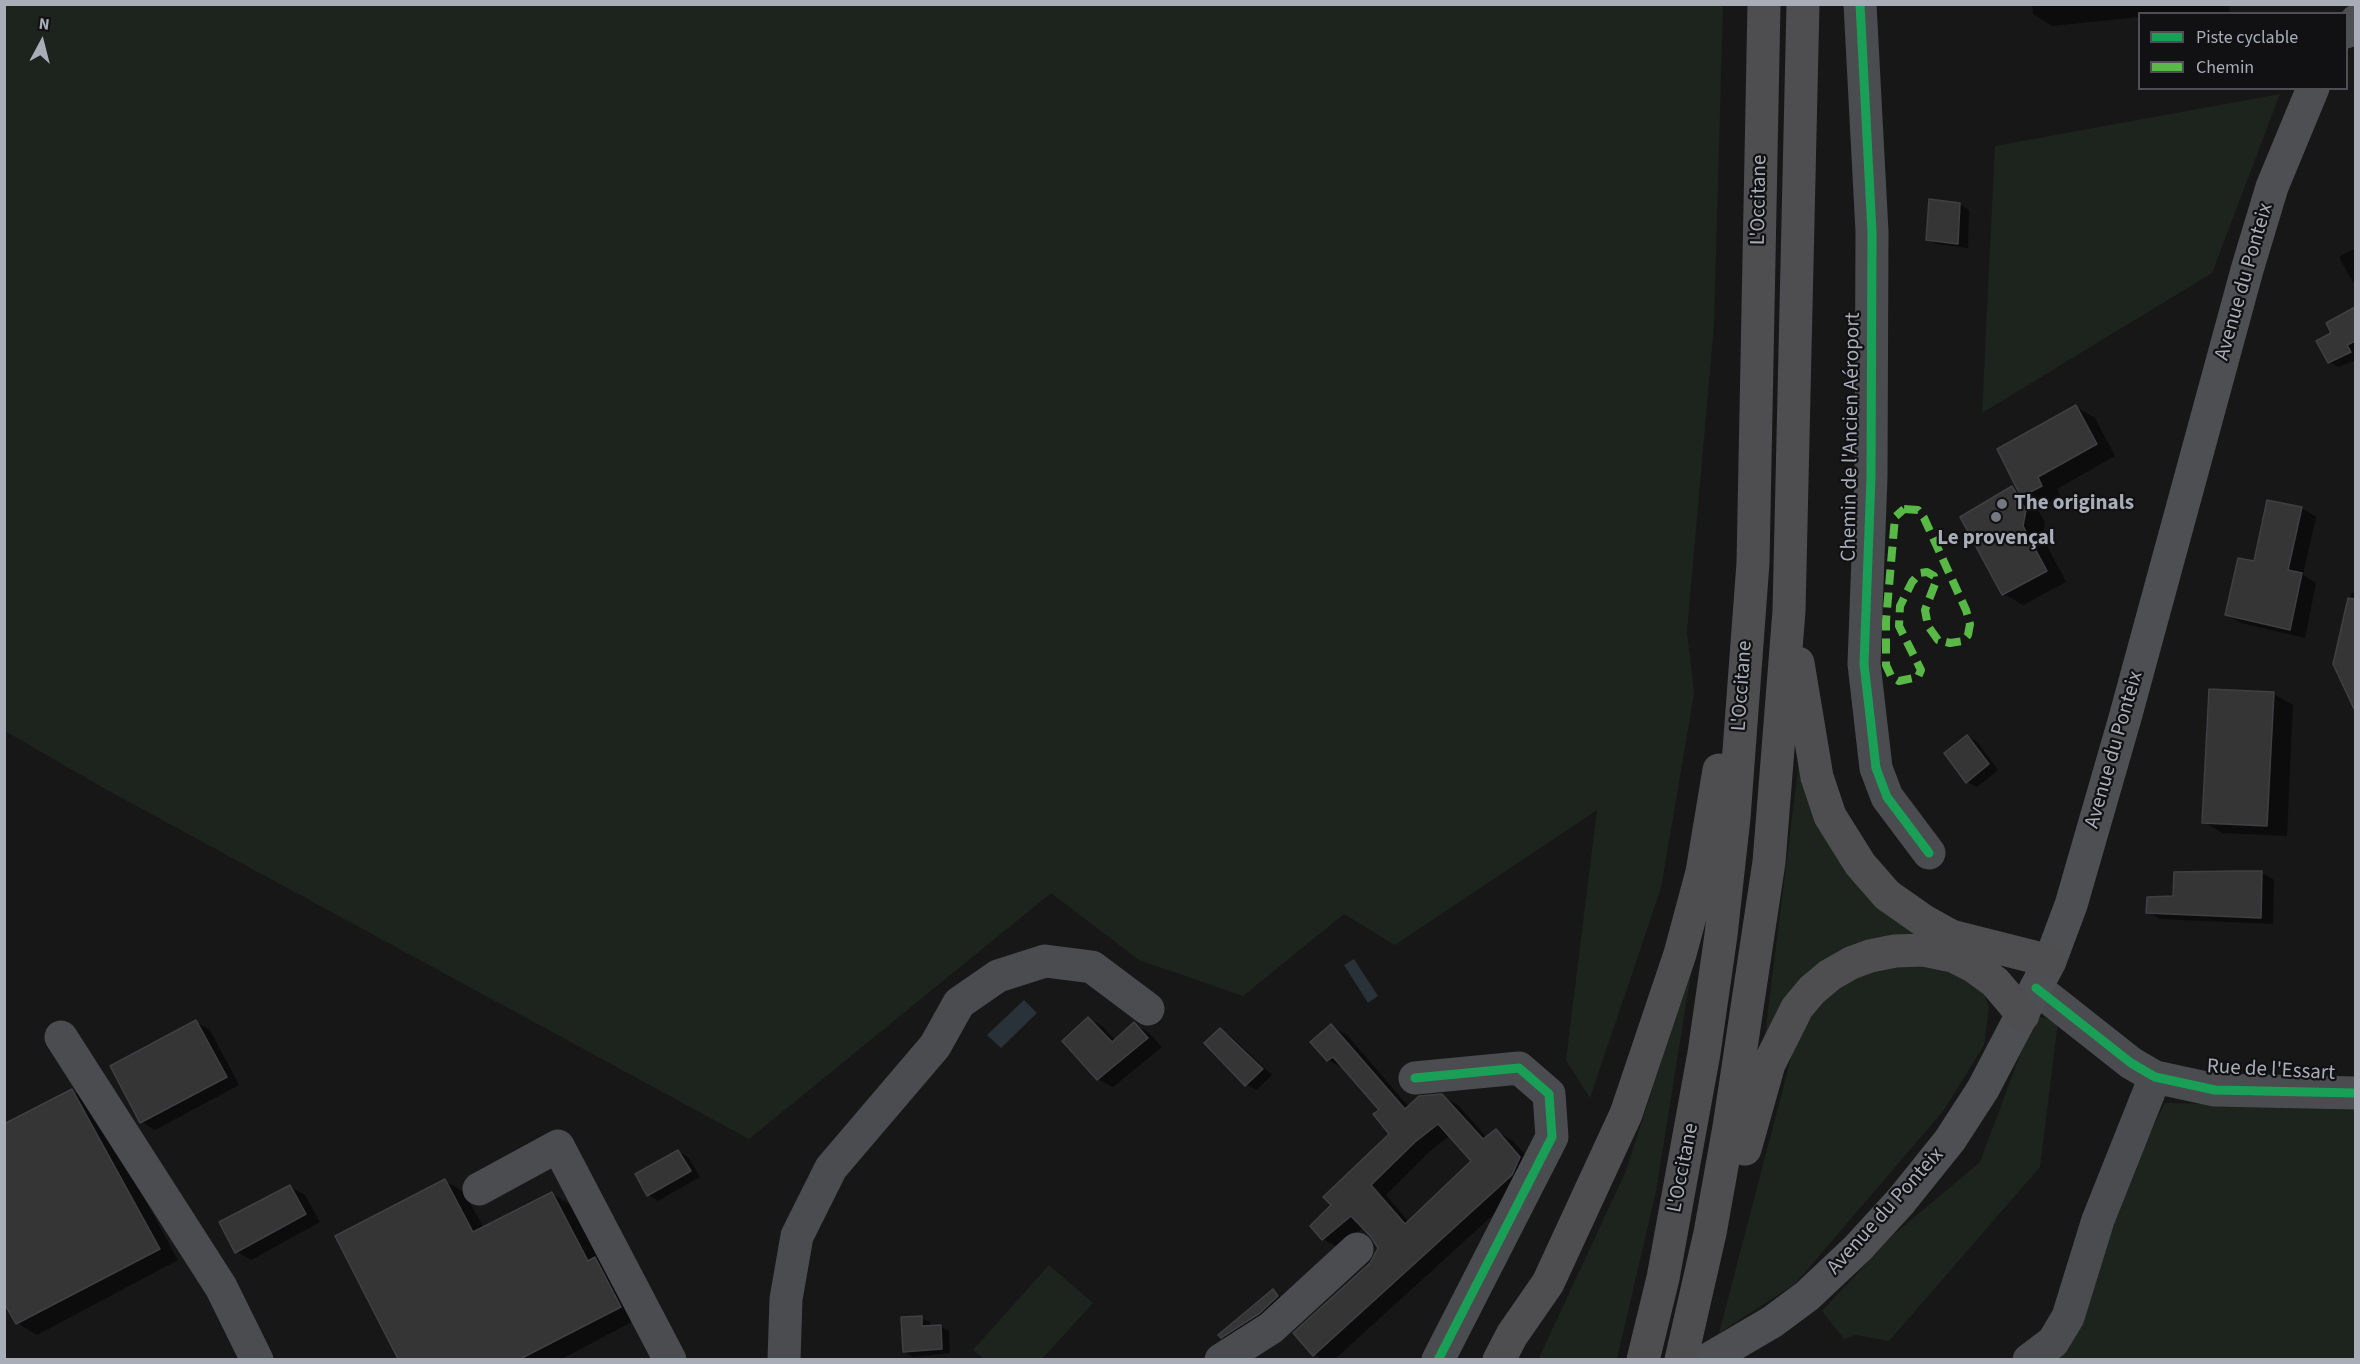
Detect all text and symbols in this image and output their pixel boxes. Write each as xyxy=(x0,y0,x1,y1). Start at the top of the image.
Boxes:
north arrow xyxy=(12,12,72,72)
legend xyxy=(2138,12,2348,90)
text: N xyxy=(38,13,51,36)
text: Piste cyclable xyxy=(2196,25,2298,50)
text: Chemin xyxy=(2196,55,2254,80)
street label: L'Occitane xyxy=(1747,155,1773,245)
street label: Avenue du Ponteix xyxy=(2211,201,2279,363)
street label: Chemin de l'Ancien Aéroport xyxy=(1837,312,1867,562)
place label: The originals xyxy=(2014,491,2134,517)
marker: The originals xyxy=(1995,497,2009,511)
marker: Le provençal xyxy=(1989,510,2003,524)
place label: Le provençal xyxy=(1937,526,2055,552)
street label: L'Occitane xyxy=(1727,640,1759,732)
street label: Avenue du Ponteix xyxy=(2081,669,2149,831)
street label: Rue de l'Essart xyxy=(2206,1055,2336,1087)
street label: L'Occitane xyxy=(1663,1121,1705,1215)
street label: Avenue du Ponteix xyxy=(1822,1143,1950,1281)

